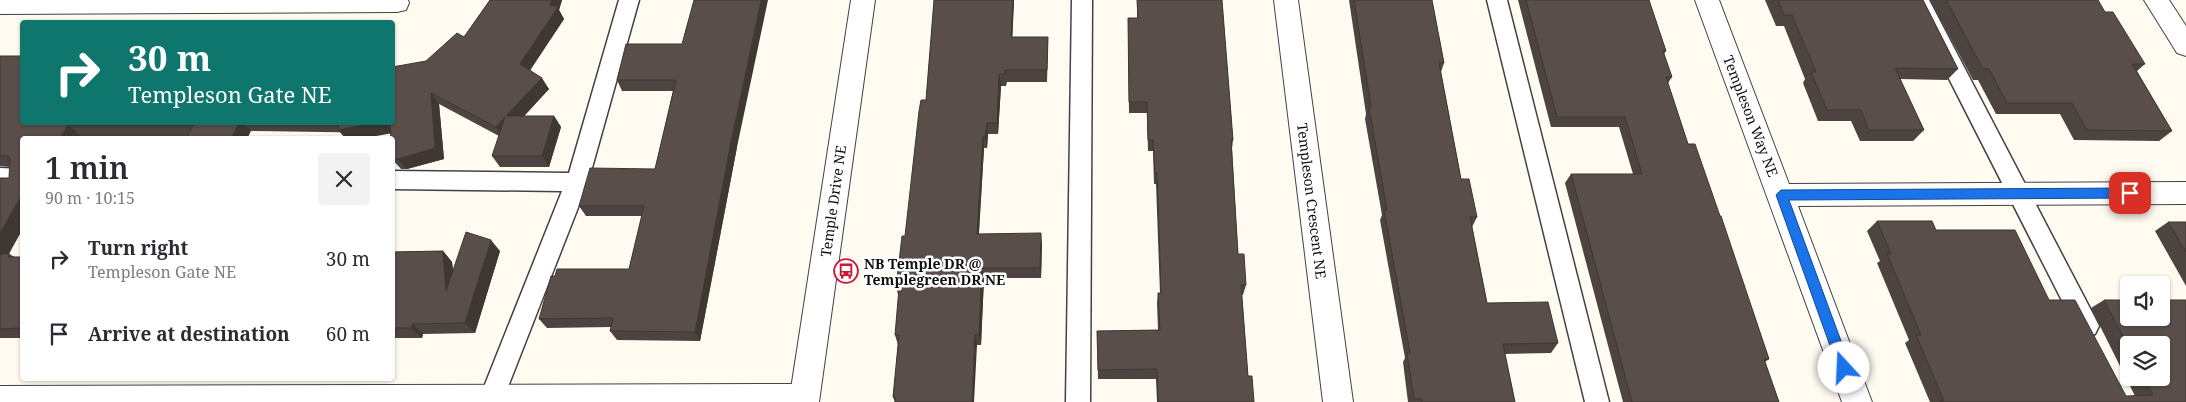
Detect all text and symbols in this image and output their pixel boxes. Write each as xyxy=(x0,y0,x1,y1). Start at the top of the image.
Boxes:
text: 30 m xyxy=(128,34,211,81)
icon: right xyxy=(45,40,110,105)
street label: Templeson Way NE xyxy=(1719,53,1783,180)
text: Templeson Gate NE xyxy=(128,79,331,109)
street label: Templeson Crescent NE xyxy=(1293,122,1331,280)
street label: Temple Drive NE xyxy=(816,144,850,258)
text: 1 min xyxy=(45,147,129,188)
button: close xyxy=(318,153,370,205)
pin xyxy=(2109,172,2151,214)
icon: arrive xyxy=(2116,179,2144,207)
text: 90 m · 10:15 xyxy=(45,187,135,209)
text: Turn right xyxy=(88,235,188,261)
icon: right xyxy=(45,245,73,273)
text: 30 m xyxy=(326,246,370,272)
place label: NB Temple DR @ Templegreen DR NE xyxy=(864,254,1005,289)
bus stop icon: NB Temple DR @ Templegreen DR NE xyxy=(833,258,859,284)
text: Templeson Gate NE xyxy=(88,261,236,283)
map controls xyxy=(2120,276,2170,386)
button: sound xyxy=(2120,276,2170,326)
icon: arrive xyxy=(45,320,73,348)
text: Arrive at destination xyxy=(88,321,290,347)
text: 60 m xyxy=(326,321,370,347)
button: layers xyxy=(2120,336,2170,386)
position arrow xyxy=(1817,341,1869,393)

